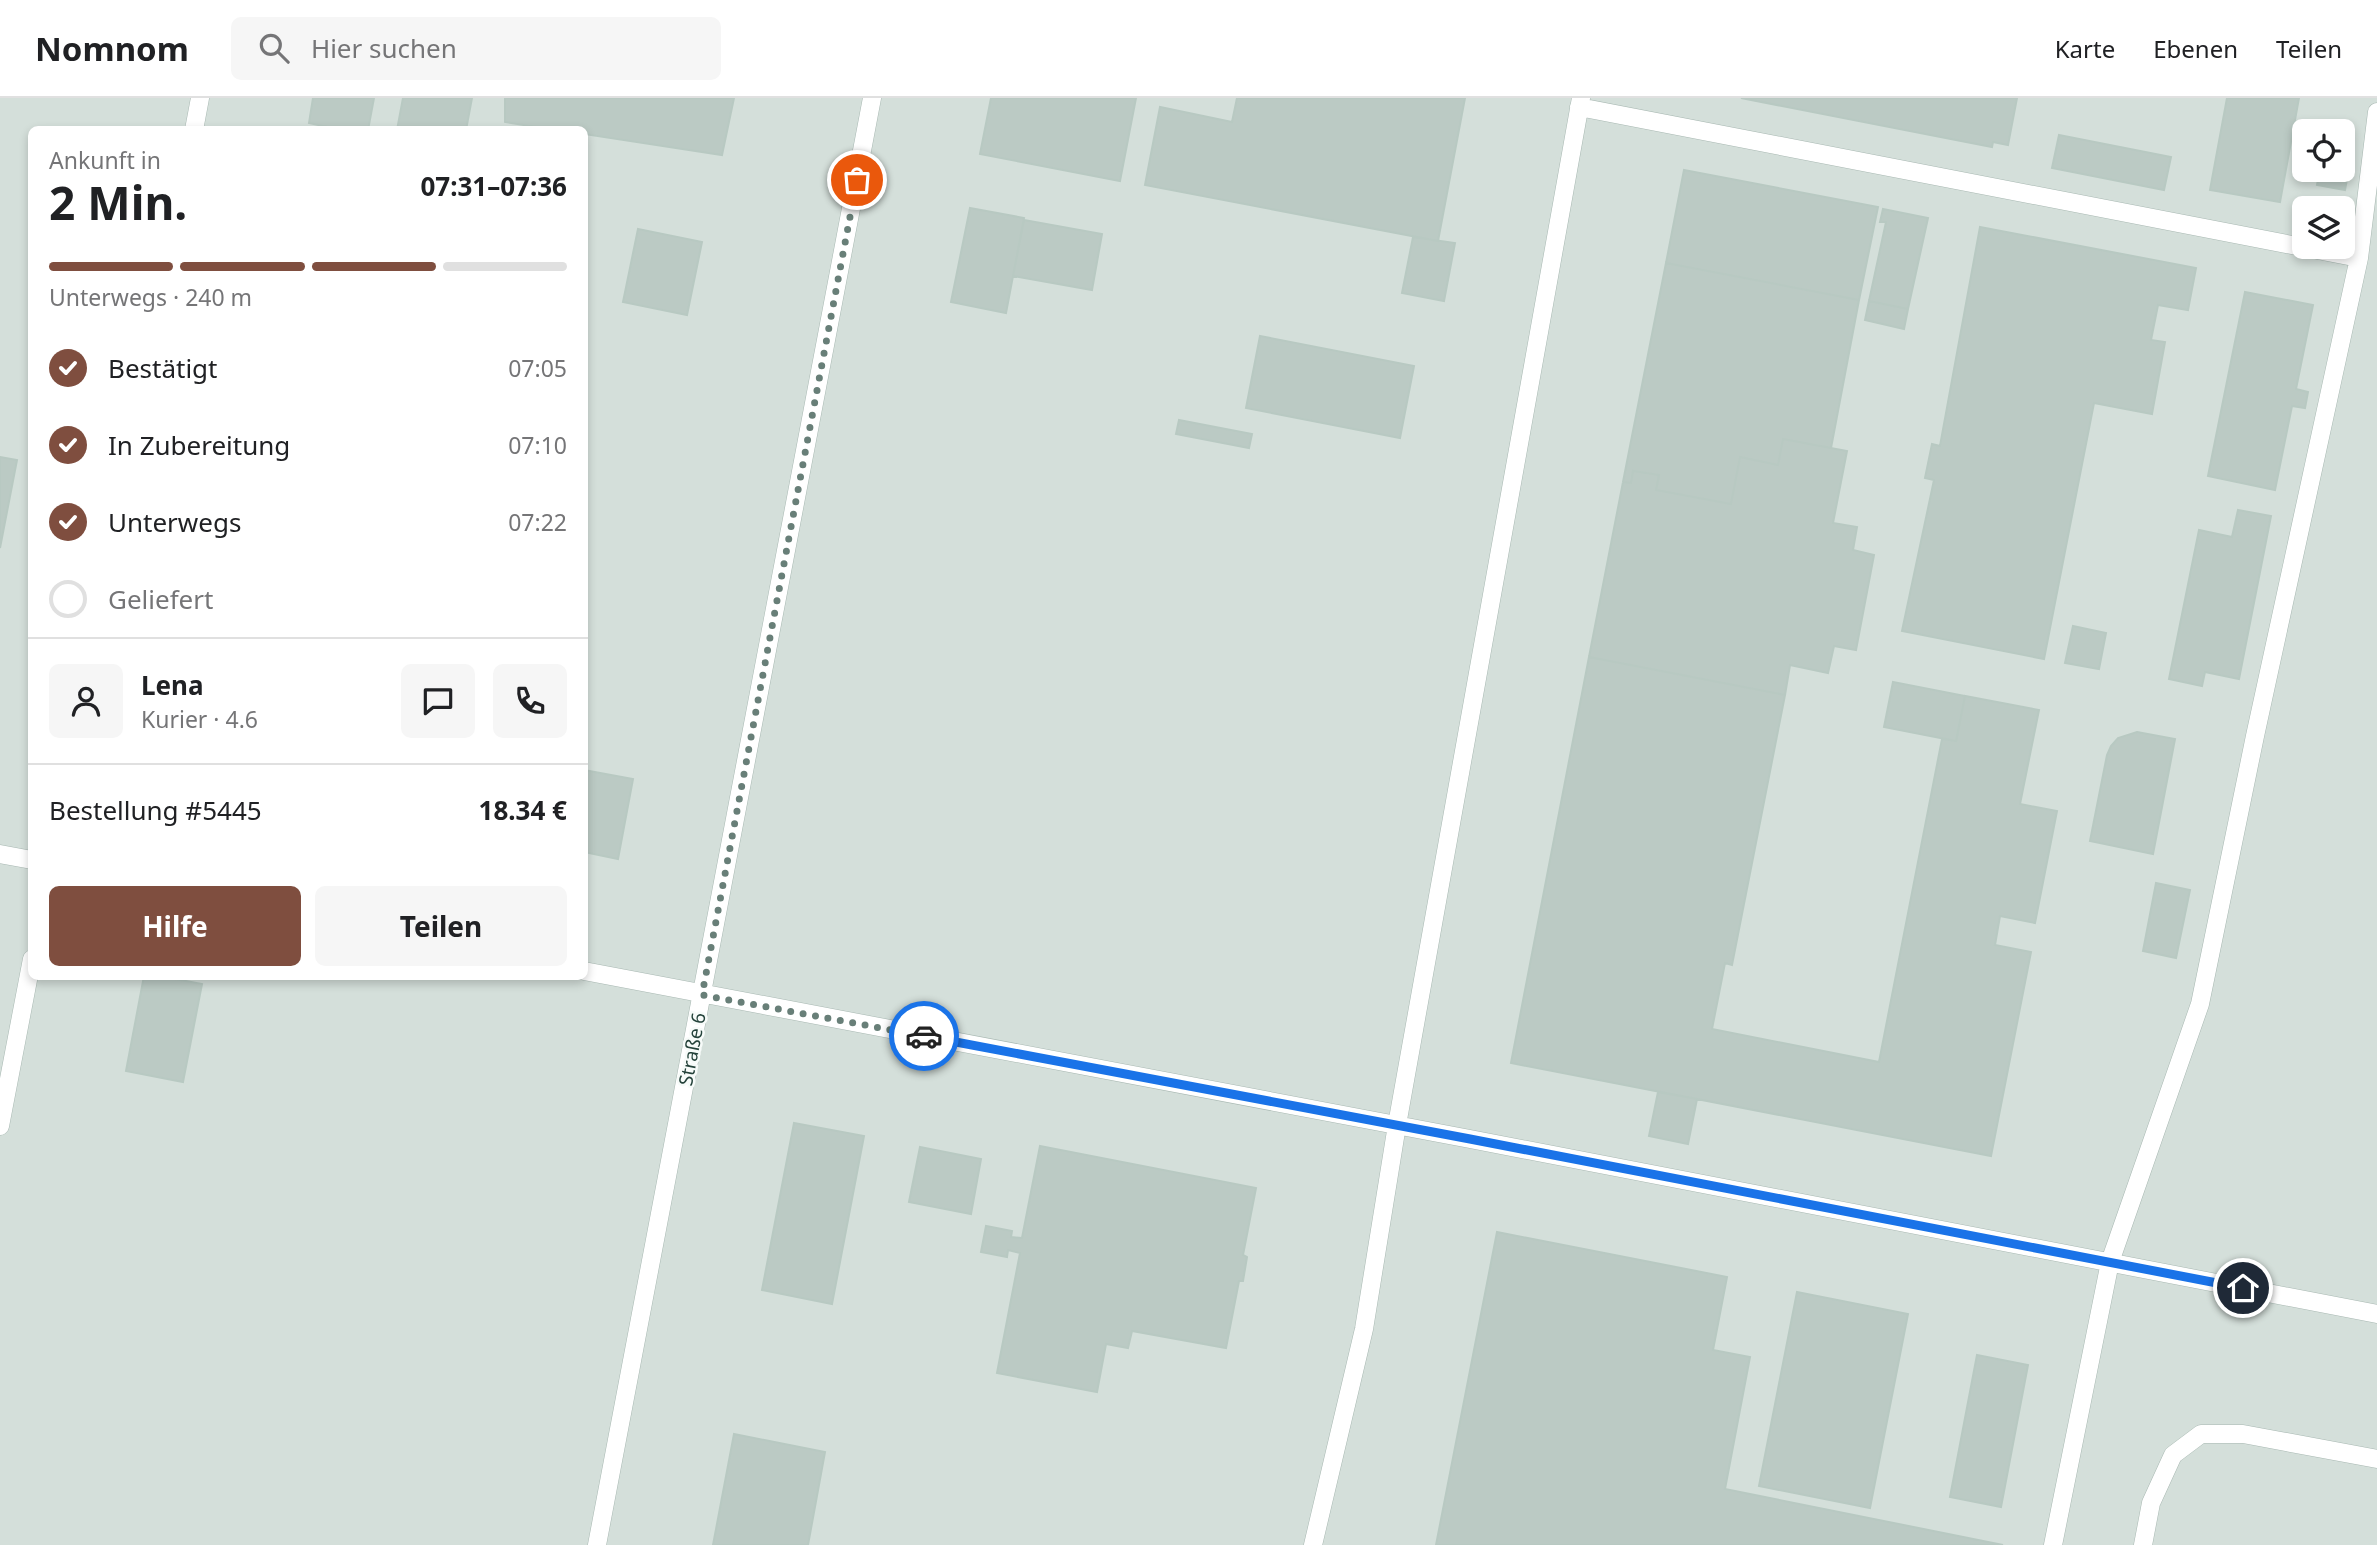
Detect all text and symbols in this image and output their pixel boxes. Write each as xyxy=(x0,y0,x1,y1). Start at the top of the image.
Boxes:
search box xyxy=(231,17,721,80)
text: Nomnom xyxy=(35,26,189,71)
icon: search xyxy=(255,29,293,67)
text: Hier suchen xyxy=(311,30,457,66)
text: Karte xyxy=(2055,32,2115,65)
text: Ebenen xyxy=(2153,32,2238,65)
text: Teilen xyxy=(2276,32,2342,65)
map controls xyxy=(2292,119,2355,259)
button: locate xyxy=(2292,119,2355,182)
text: Ankunft in xyxy=(49,144,161,176)
pin xyxy=(827,150,887,210)
icon: bag xyxy=(838,161,876,199)
text: 07:31–07:36 xyxy=(420,168,567,204)
text: 2 Min. xyxy=(49,171,187,233)
button: layers xyxy=(2292,196,2355,259)
text: Unterwegs · 240 m xyxy=(49,281,252,313)
icon: check xyxy=(49,349,87,387)
text: Bestätigt xyxy=(108,350,217,386)
text: 07:05 xyxy=(508,352,567,384)
icon: check xyxy=(49,426,87,464)
text: In Zubereitung xyxy=(108,427,290,463)
text: 07:10 xyxy=(508,429,567,461)
icon: check xyxy=(49,503,87,541)
text: Unterwegs xyxy=(108,504,241,540)
text: 07:22 xyxy=(508,506,567,538)
text: Geliefert xyxy=(108,581,213,617)
button: person xyxy=(49,664,123,738)
button: chat xyxy=(401,664,475,738)
button: phone xyxy=(493,664,567,738)
text: Lena xyxy=(141,667,204,703)
text: Kurier · 4.6 xyxy=(141,703,258,735)
text: Bestellung #5445 xyxy=(49,792,262,828)
text: 18.34 € xyxy=(479,792,567,828)
button: Hilfe xyxy=(49,886,301,966)
button: Teilen xyxy=(315,886,567,966)
courier xyxy=(889,1001,959,1071)
street label: Straße 6 xyxy=(672,1010,712,1088)
icon: car xyxy=(905,1017,943,1055)
pin xyxy=(2213,1258,2273,1318)
icon: home xyxy=(2224,1269,2262,1307)

